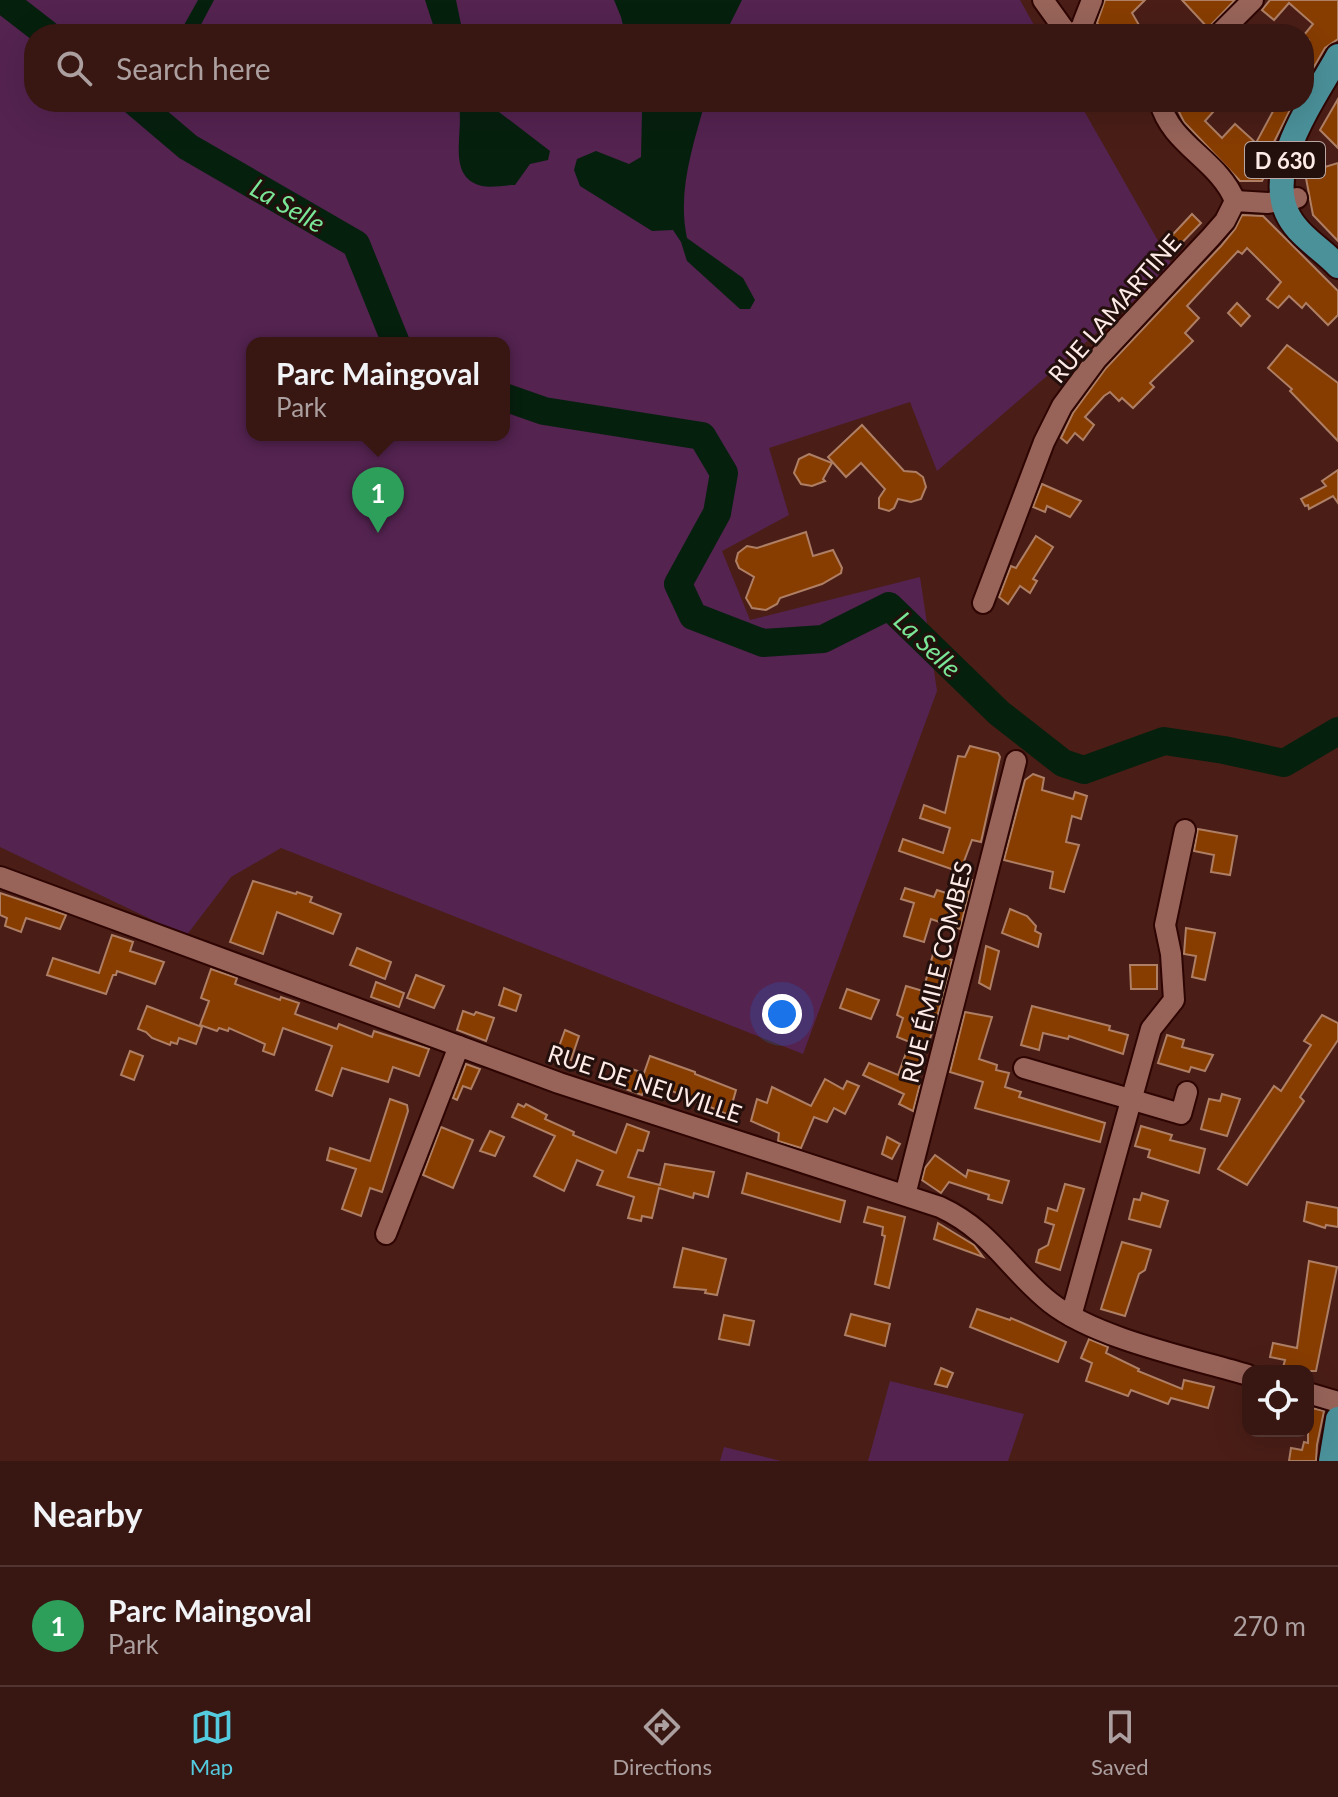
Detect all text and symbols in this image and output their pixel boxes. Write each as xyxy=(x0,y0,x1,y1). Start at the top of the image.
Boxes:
search box xyxy=(24,24,1314,112)
icon: search xyxy=(52,46,96,90)
text: Search here xyxy=(116,50,271,86)
road number: D 630 xyxy=(1245,142,1325,178)
water label: La Selle xyxy=(245,171,331,239)
street label: RUE LAMARTINE xyxy=(1042,228,1186,388)
popup xyxy=(246,337,510,441)
text: Parc Maingoval xyxy=(276,355,480,391)
text: Park xyxy=(276,391,327,423)
pin: 1 xyxy=(352,467,404,533)
water label: La Selle xyxy=(888,604,968,684)
street label: RUE ÉMILE COMBES xyxy=(894,858,978,1086)
your location xyxy=(762,994,802,1034)
street label: RUE DE NEUVILLE xyxy=(544,1038,746,1128)
map controls xyxy=(1242,1365,1314,1437)
button: locate xyxy=(1242,1365,1314,1437)
text: Nearby xyxy=(32,1493,143,1534)
text: Parc Maingoval xyxy=(108,1592,312,1628)
text: 1 xyxy=(50,1610,66,1642)
text: 270 m xyxy=(1233,1610,1306,1642)
text: Park xyxy=(108,1628,159,1660)
tab: Map xyxy=(190,1705,234,1780)
tab: Directions xyxy=(613,1705,712,1780)
tab: Saved xyxy=(1091,1705,1148,1780)

